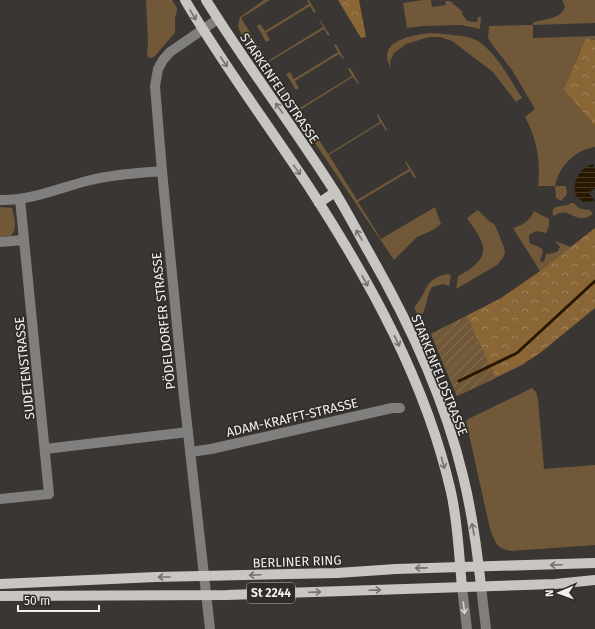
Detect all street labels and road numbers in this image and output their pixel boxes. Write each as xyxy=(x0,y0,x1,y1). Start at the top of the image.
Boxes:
street label: STARKENFELDSTRASSE xyxy=(237,30,322,146)
street label: PÖDELDORFER STRASSE xyxy=(148,251,178,390)
street label: STARKENFELDSTRASSE xyxy=(408,312,471,438)
street label: SUDETENSTRASSE xyxy=(12,316,37,420)
street label: ADAM-KRAFFT-STRASSE xyxy=(225,395,360,440)
street label: BERLINER RING xyxy=(252,552,342,571)
road number: St 2244 xyxy=(247,583,295,603)

